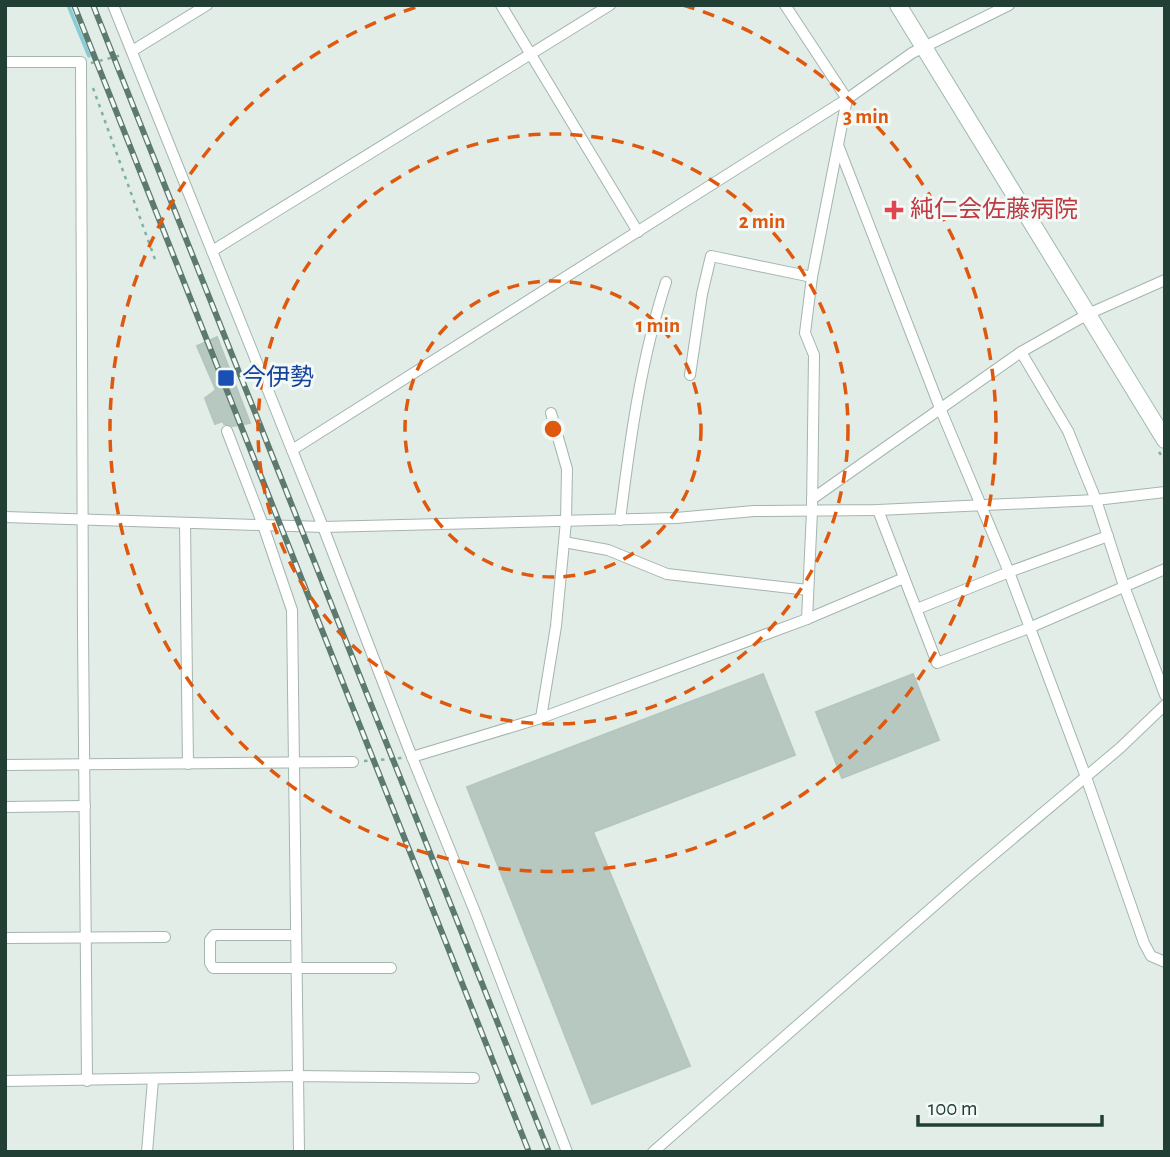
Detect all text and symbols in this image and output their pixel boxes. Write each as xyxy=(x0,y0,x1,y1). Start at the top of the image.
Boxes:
text: 3 min xyxy=(843,106,889,127)
place label: 純仁会佐藤病院 xyxy=(910,196,1078,222)
marker: 純仁会佐藤病院 xyxy=(884,200,904,220)
text: 2 min xyxy=(739,211,785,232)
text: 1 min xyxy=(636,315,680,336)
place label: 今伊勢 xyxy=(242,364,314,390)
marker: 今伊勢 xyxy=(216,368,236,388)
centre of rings xyxy=(541,417,565,441)
scale bar xyxy=(918,1084,1102,1128)
text: 100 m xyxy=(928,1098,978,1119)

